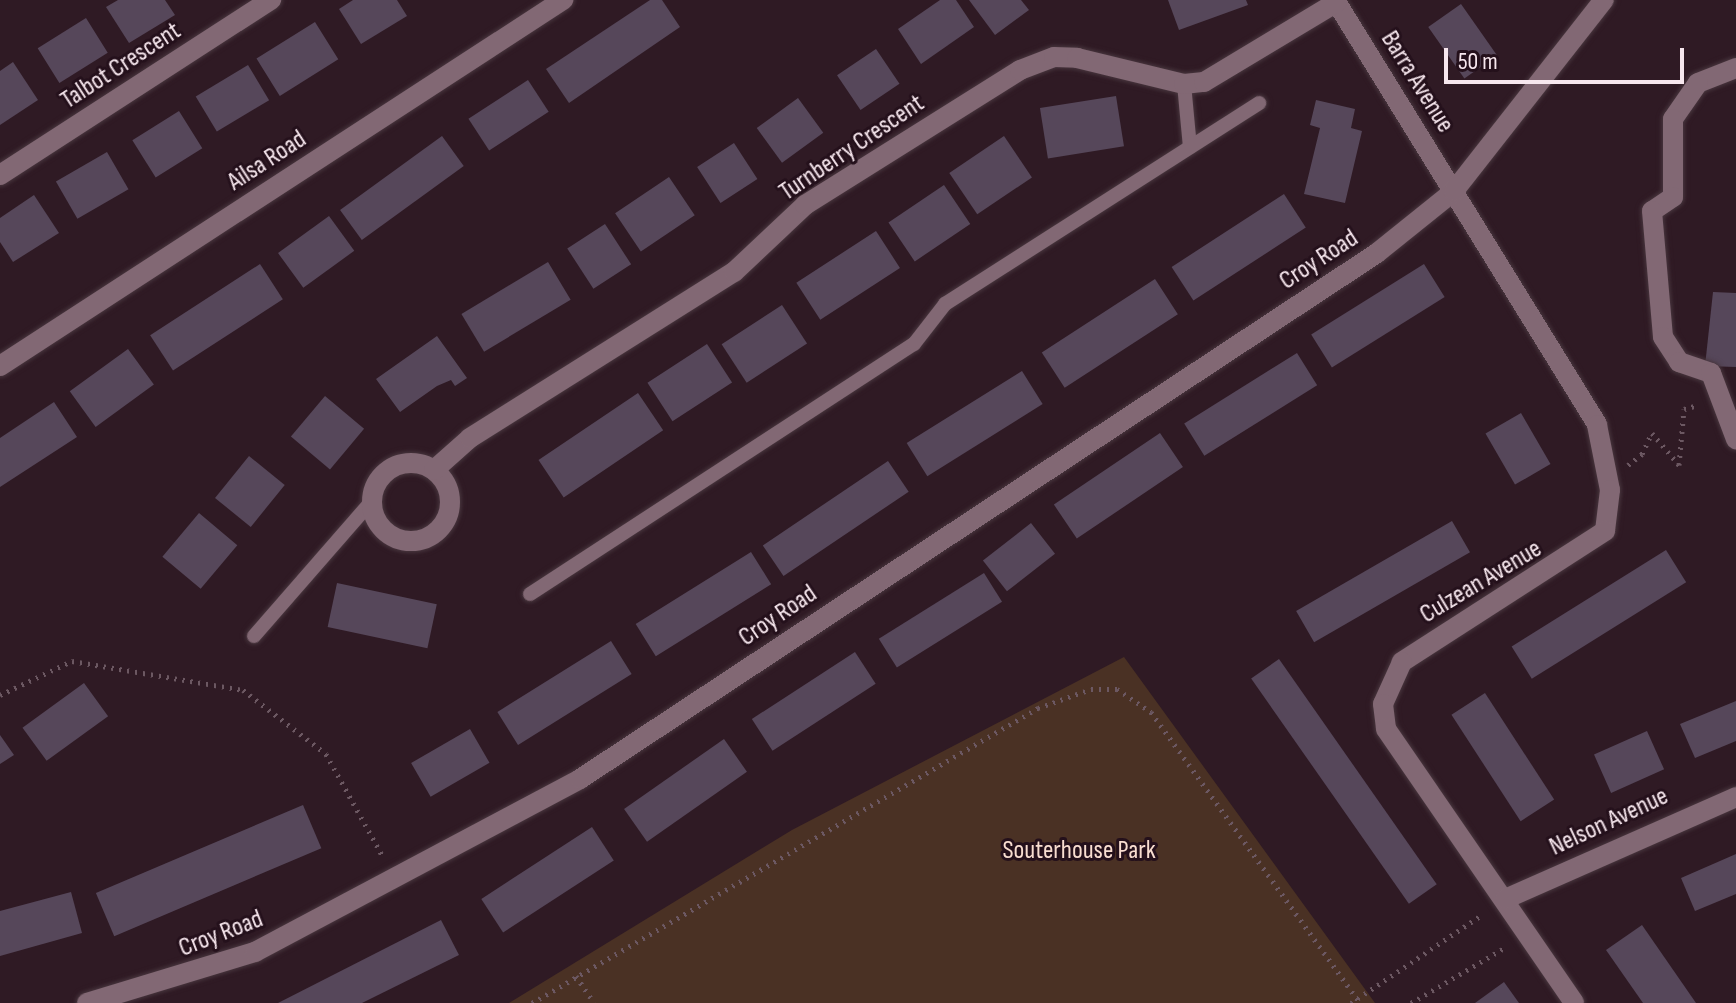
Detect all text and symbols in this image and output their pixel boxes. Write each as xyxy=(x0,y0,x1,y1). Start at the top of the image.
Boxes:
street label: Talbot Crescent xyxy=(55,16,187,116)
street label: Barra Avenue xyxy=(1374,25,1460,139)
scale bar xyxy=(1448,32,1688,82)
text: 50 m xyxy=(1458,47,1498,76)
street label: Turnberry Crescent xyxy=(774,88,930,208)
street label: Ailsa Road xyxy=(222,124,312,198)
street label: Croy Road xyxy=(1274,223,1364,297)
street label: Culzean Avenue xyxy=(1414,533,1548,631)
street label: Croy Road xyxy=(733,579,823,653)
street label: Nelson Avenue xyxy=(1545,781,1673,863)
park label: Souterhouse Park xyxy=(1002,835,1156,867)
street label: Croy Road xyxy=(175,904,267,964)

